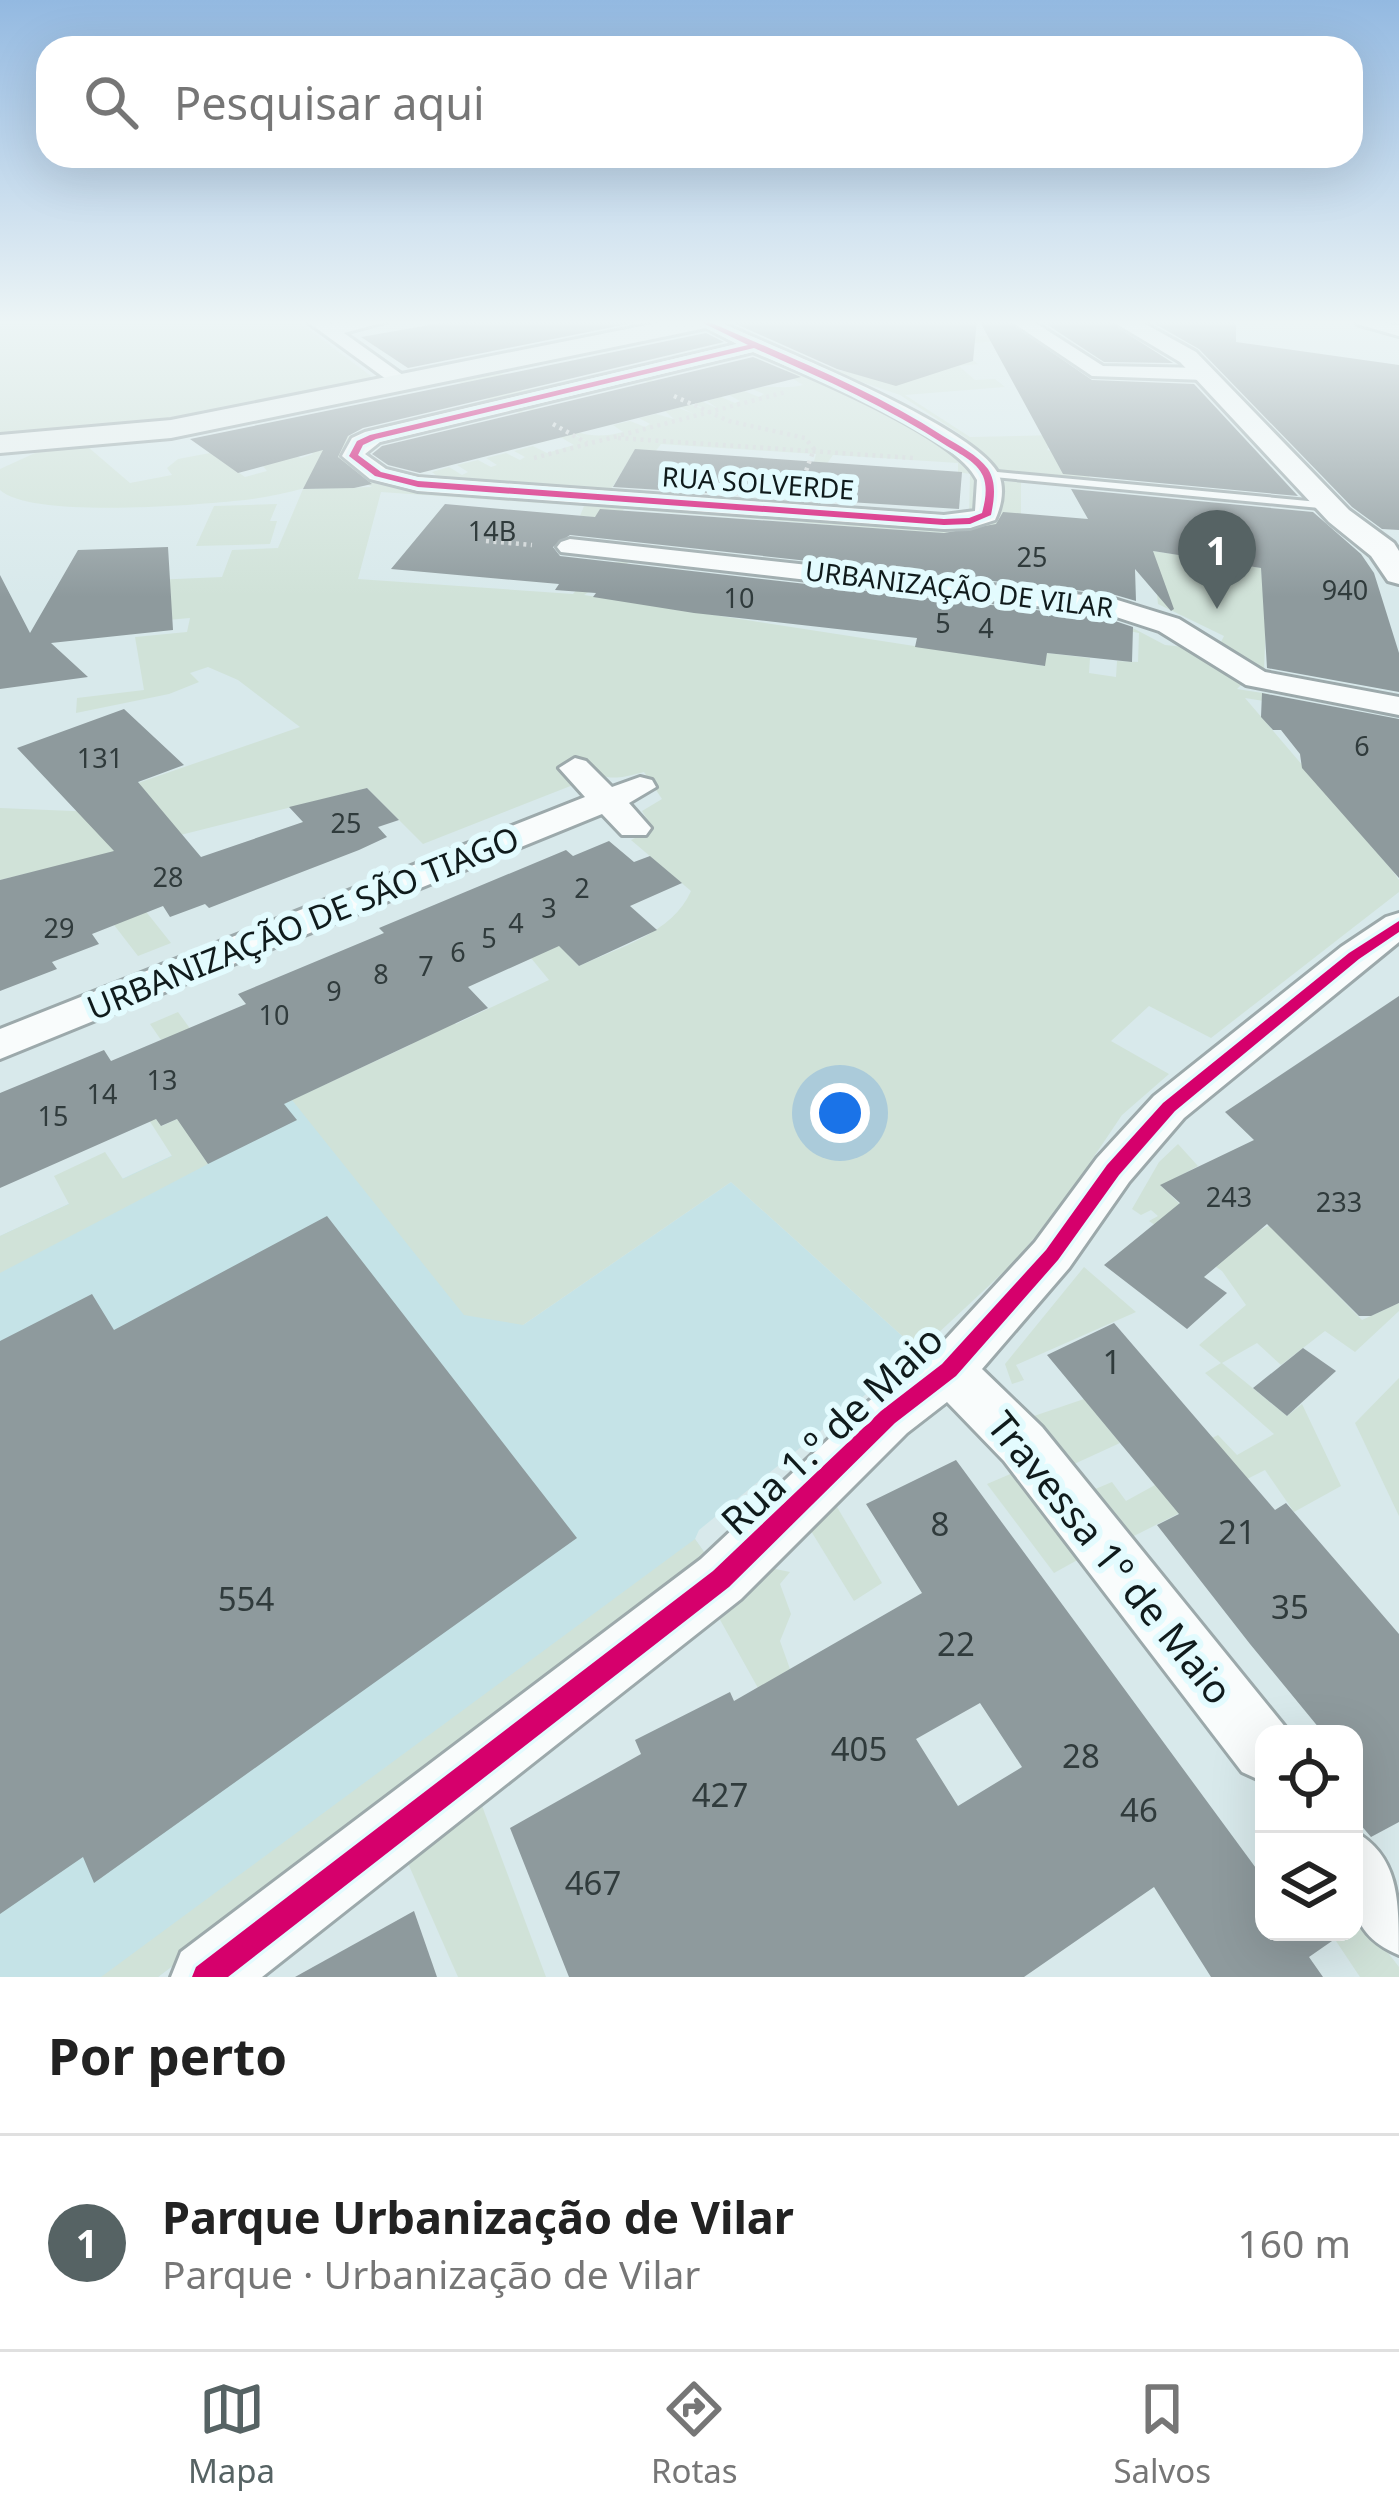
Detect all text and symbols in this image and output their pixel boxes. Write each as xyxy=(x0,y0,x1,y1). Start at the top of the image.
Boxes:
search box xyxy=(36,36,1363,168)
icon: search xyxy=(78,69,144,135)
text: Pesquisar aqui xyxy=(174,72,485,133)
street label: RUA SOLVERDE xyxy=(661,457,856,508)
pin: 1 xyxy=(1178,510,1256,609)
house number: 14B xyxy=(468,512,516,549)
house number: 25 xyxy=(1017,538,1047,575)
street label: URBANIZAÇÃO DE VILAR xyxy=(803,551,1116,626)
house number: 940 xyxy=(1322,571,1368,608)
house number: 10 xyxy=(724,579,754,616)
house number: 5 xyxy=(935,604,951,641)
house number: 4 xyxy=(978,609,994,646)
house number: 6 xyxy=(1354,727,1370,764)
house number: 131 xyxy=(77,739,123,776)
house number: 25 xyxy=(331,804,361,841)
street label: URBANIZAÇÃO DE SÃO TIAGO xyxy=(80,815,525,1030)
house number: 28 xyxy=(153,858,183,895)
house number: 2 xyxy=(574,869,590,906)
house number: 3 xyxy=(541,889,557,926)
house number: 4 xyxy=(508,904,524,941)
house number: 29 xyxy=(44,909,74,946)
house number: 5 xyxy=(481,919,497,956)
house number: 6 xyxy=(450,933,466,970)
house number: 7 xyxy=(418,947,434,984)
house number: 8 xyxy=(373,955,389,992)
house number: 9 xyxy=(326,972,342,1009)
house number: 10 xyxy=(259,996,289,1033)
house number: 13 xyxy=(147,1061,177,1098)
house number: 14 xyxy=(87,1075,117,1112)
your location xyxy=(810,1083,870,1143)
house number: 15 xyxy=(38,1097,68,1134)
house number: 243 xyxy=(1206,1178,1252,1215)
house number: 233 xyxy=(1316,1183,1362,1220)
street label: Rua 1.º de Maio xyxy=(709,1312,953,1545)
house number: 1 xyxy=(1103,1339,1121,1384)
street label: Travessa 1º de Maio xyxy=(977,1400,1246,1715)
house number: 8 xyxy=(931,1501,949,1546)
house number: 21 xyxy=(1218,1509,1256,1554)
house number: 554 xyxy=(218,1576,274,1621)
house number: 35 xyxy=(1271,1584,1309,1629)
house number: 22 xyxy=(937,1621,975,1666)
map controls xyxy=(1255,1725,1363,1941)
button: locate xyxy=(1255,1725,1363,1833)
house number: 405 xyxy=(831,1726,887,1771)
house number: 28 xyxy=(1062,1733,1100,1778)
house number: 427 xyxy=(692,1772,748,1817)
house number: 46 xyxy=(1120,1787,1158,1832)
button: layers xyxy=(1255,1833,1363,1941)
house number: 467 xyxy=(565,1860,621,1905)
text: Por perto xyxy=(48,2020,287,2090)
text: Parque Urbanização de Vilar xyxy=(162,2186,794,2247)
text: 1 xyxy=(76,2216,98,2269)
text: 160 m xyxy=(1237,2216,1351,2269)
text: Parque · Urbanização de Vilar xyxy=(162,2247,700,2300)
tab: Mapa xyxy=(188,2376,275,2493)
tab: Rotas xyxy=(651,2376,738,2493)
tab: Salvos xyxy=(1113,2376,1211,2493)

